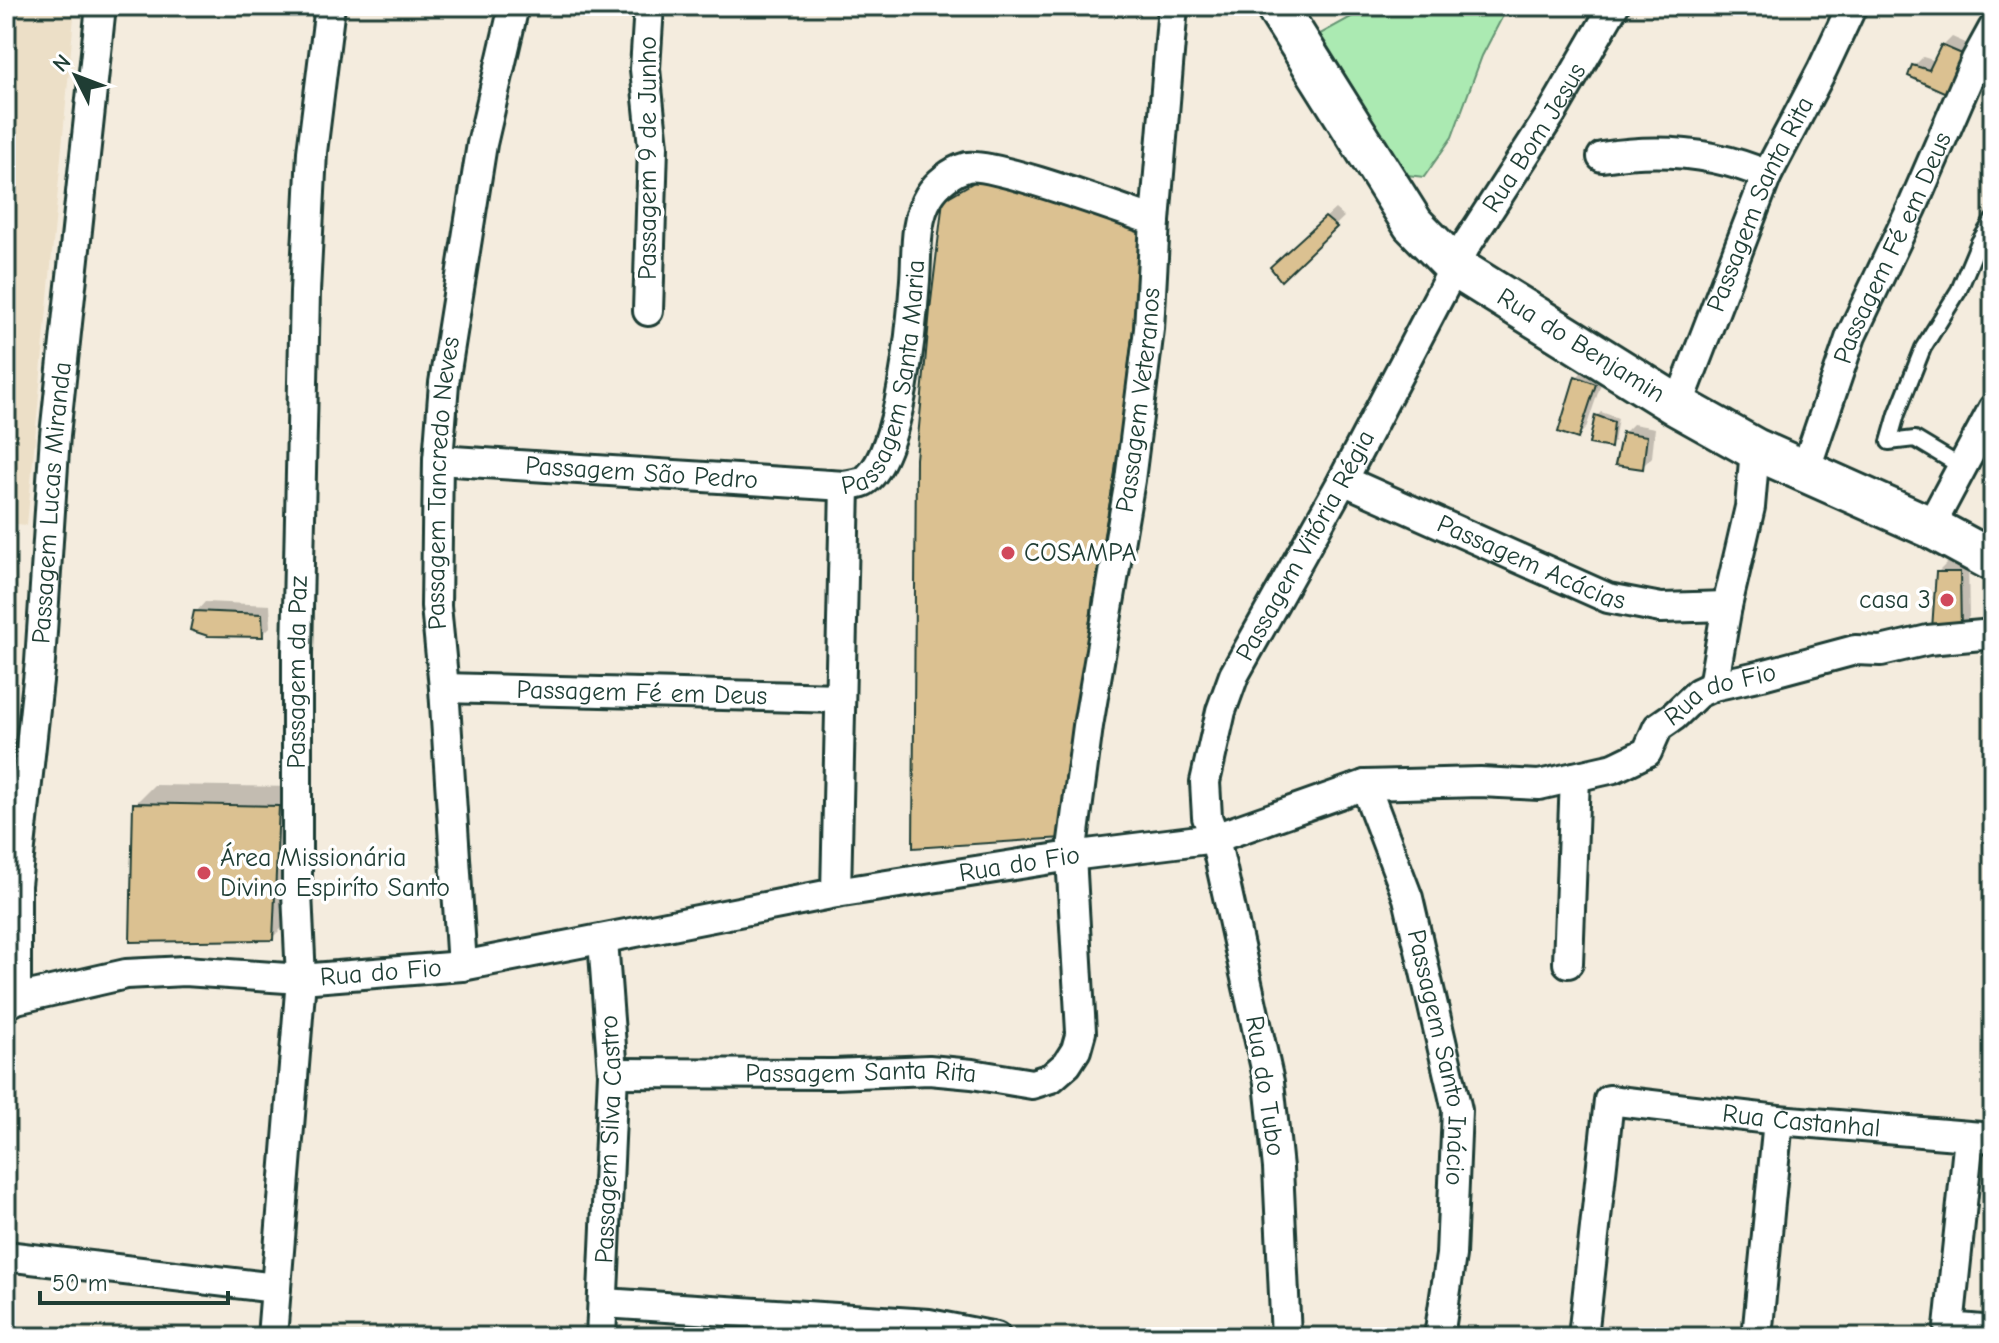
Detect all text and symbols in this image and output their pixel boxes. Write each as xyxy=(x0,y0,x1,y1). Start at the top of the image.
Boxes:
north arrow xyxy=(36,36,116,116)
street label: Passagem 9 de Junho xyxy=(633,36,663,280)
text: N xyxy=(47,49,76,77)
street label: Rua Bom Jesus xyxy=(1476,58,1593,218)
street label: Passagem Santa Rita xyxy=(1701,92,1820,316)
street label: Passagem Fé em Deus xyxy=(1828,128,1958,367)
street label: Passagem Santa Maria xyxy=(839,259,931,501)
street label: Rua do Benjamin xyxy=(1492,282,1670,409)
street label: Passagem Veteranos xyxy=(1110,287,1166,515)
street label: Passagem Tancredo Neves xyxy=(421,335,466,631)
street label: Passagem Lucas Miranda xyxy=(26,360,78,645)
street label: Passagem Vitória Régia xyxy=(1230,425,1381,666)
street label: Passagem São Pedro xyxy=(524,451,759,495)
street label: Passagem Acácias xyxy=(1433,509,1628,616)
place label: COSAMPA xyxy=(1024,538,1137,568)
marker: COSAMPA xyxy=(999,544,1017,562)
street label: Passagem da Paz xyxy=(282,575,314,769)
place label: casa 3 xyxy=(1859,585,1931,615)
marker: casa 3 xyxy=(1938,591,1956,609)
street label: Rua do Fio xyxy=(1659,657,1779,733)
street label: Passagem Fé em Deus xyxy=(516,675,768,711)
street label: Rua do Fio xyxy=(957,840,1081,888)
place label: Área Missionária Divino Espiríto Santo xyxy=(220,842,450,903)
marker: Área Missionária Divino Espiríto Santo xyxy=(195,864,213,882)
street label: Passagem Santo Inácio xyxy=(1401,927,1472,1186)
street label: Rua do Fio xyxy=(319,953,443,992)
street label: Passagem Silva Castro xyxy=(589,1014,628,1264)
street label: Rua do Tubo xyxy=(1239,1014,1291,1158)
street label: Passagem Santa Rita xyxy=(745,1055,978,1089)
street label: Rua Castanhal xyxy=(1721,1099,1882,1144)
scale bar xyxy=(40,1255,228,1305)
text: 50 m xyxy=(52,1269,108,1297)

